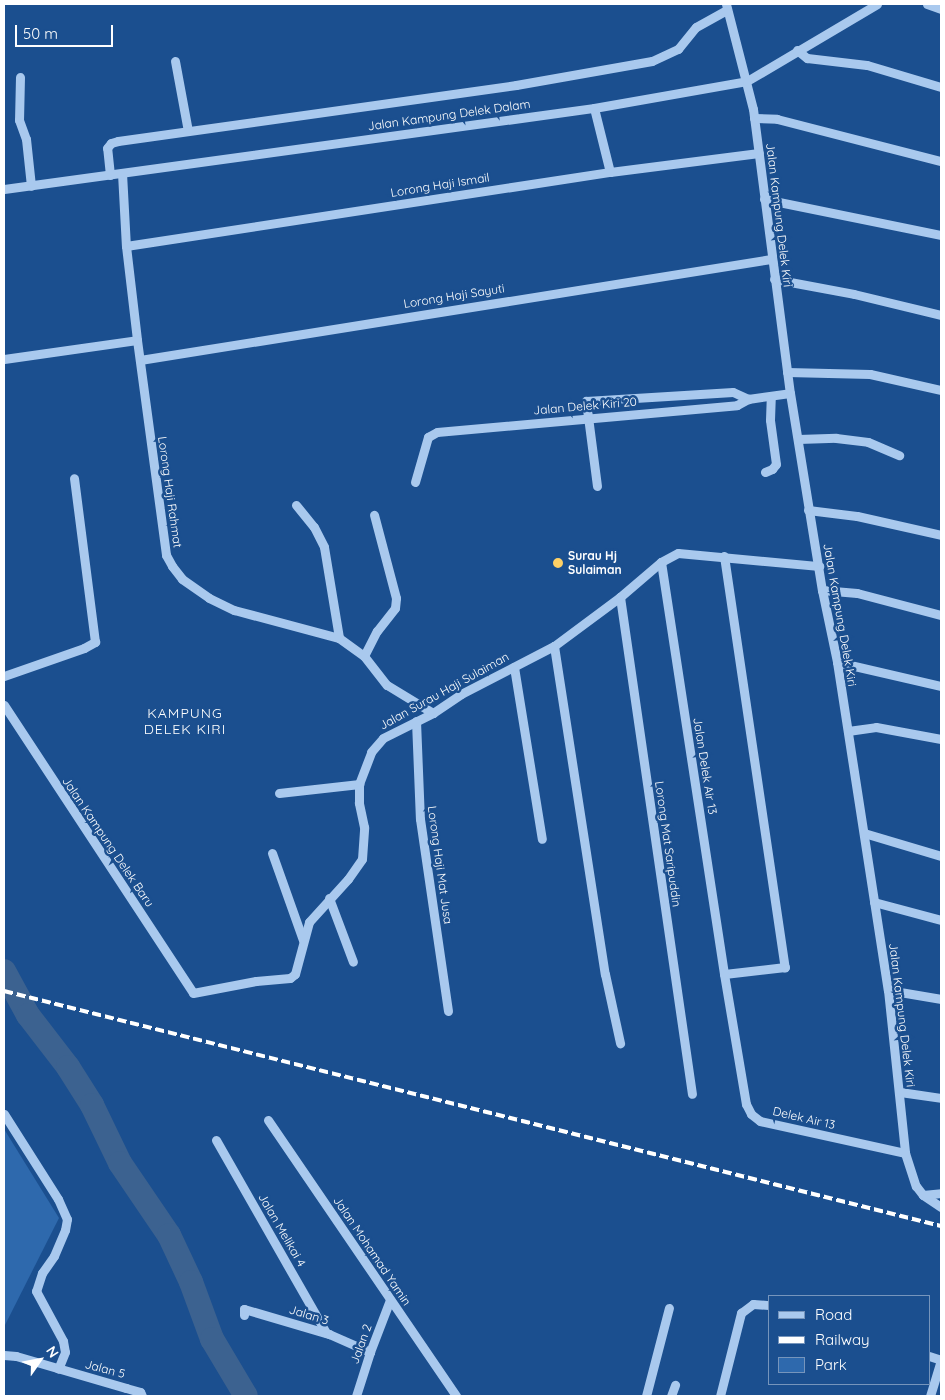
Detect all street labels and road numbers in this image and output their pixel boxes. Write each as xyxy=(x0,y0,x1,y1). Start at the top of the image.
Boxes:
street label: Jalan Kampung Delek Dalam xyxy=(367,96,531,134)
street label: Jalan Kampung Delek Kiri xyxy=(763,142,795,288)
street label: Lorong Haji Ismail xyxy=(389,170,491,200)
street label: Lorong Haji Sayuti xyxy=(402,281,506,311)
street label: Jalan Delek Kiri 20 xyxy=(533,394,637,418)
street label: Lorong Haji Rahmat xyxy=(155,435,185,549)
street label: Jalan Kampung Delek Kiri xyxy=(820,542,860,688)
street label: Jalan Surau Haji Sulaiman xyxy=(377,649,511,733)
street label: Jalan Delek Air 13 xyxy=(690,716,720,816)
street label: Jalan Kampung Delek Baru xyxy=(59,774,157,910)
street label: Lorong Mat Saripuddin xyxy=(652,780,684,908)
street label: Lorong Haji Mat Jusa xyxy=(425,805,455,925)
street label: Jalan Kampung Delek Kiri xyxy=(886,942,918,1088)
street label: Delek Air 13 xyxy=(771,1104,837,1132)
street label: Jalan Melikai 4 xyxy=(255,1191,309,1269)
street label: Jalan Mohamad Yamin xyxy=(330,1194,414,1308)
street label: Jalan 3 xyxy=(287,1302,331,1328)
street label: Jalan 2 xyxy=(347,1322,375,1366)
street label: Jalan 5 xyxy=(83,1357,127,1381)

